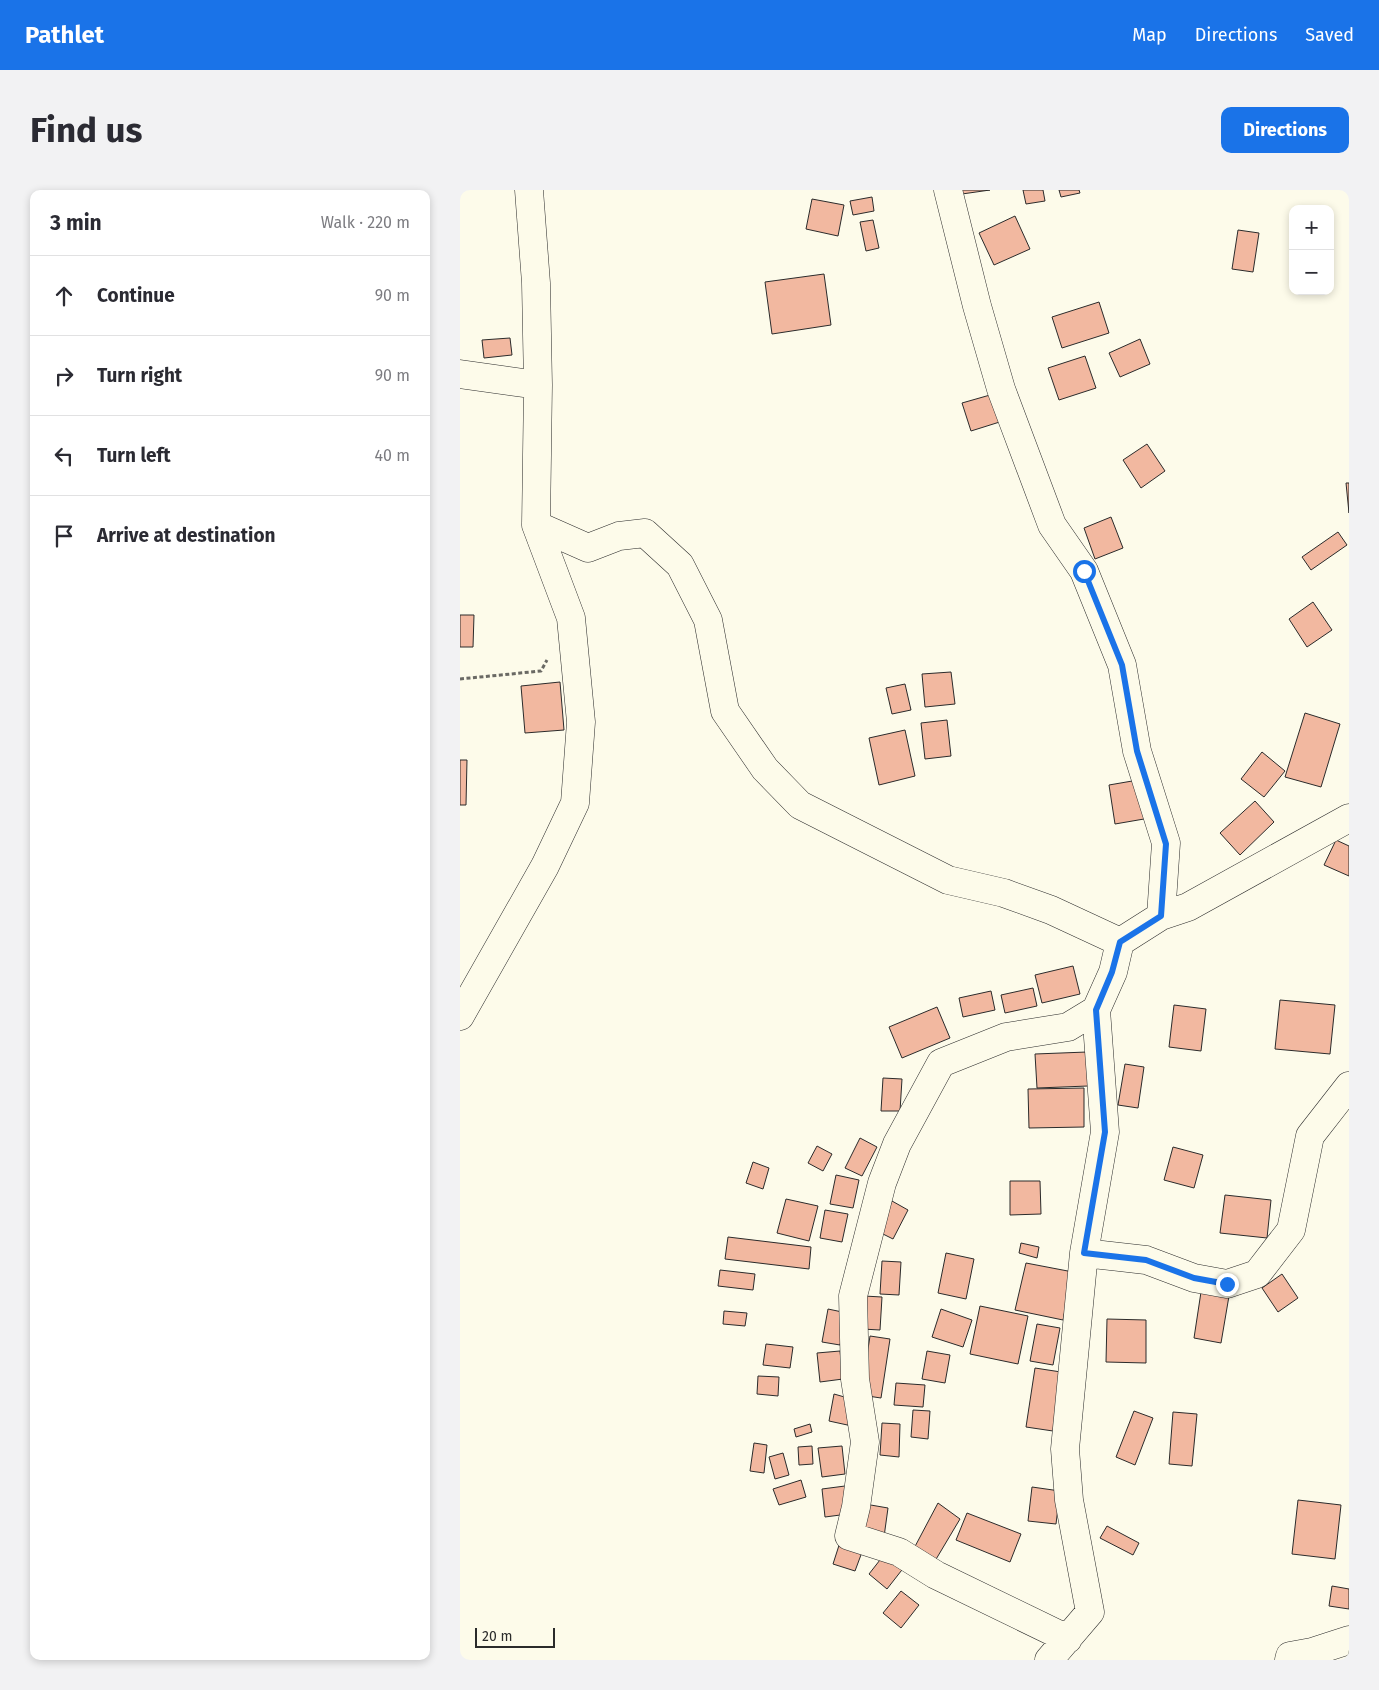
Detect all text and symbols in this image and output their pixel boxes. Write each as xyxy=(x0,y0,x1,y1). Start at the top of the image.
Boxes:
text: Pathlet xyxy=(25,21,104,49)
text: Map xyxy=(1132,24,1167,46)
text: Directions xyxy=(1195,24,1277,46)
text: Saved xyxy=(1305,24,1354,46)
button: Directions xyxy=(1221,107,1349,153)
text: Find us xyxy=(30,109,142,151)
map controls xyxy=(1289,205,1334,295)
button: + xyxy=(1289,205,1334,250)
text: 3 min xyxy=(50,210,102,236)
text: Walk · 220 m xyxy=(321,213,410,232)
button: − xyxy=(1289,250,1334,295)
icon: ahead xyxy=(50,282,78,310)
text: Continue xyxy=(97,284,175,307)
text: 90 m xyxy=(375,286,410,305)
icon: right xyxy=(50,362,78,390)
text: Turn right xyxy=(97,364,182,387)
text: 90 m xyxy=(375,366,410,385)
icon: left xyxy=(50,442,78,470)
text: Turn left xyxy=(97,444,171,467)
text: 40 m xyxy=(375,446,410,465)
icon: arrive xyxy=(50,522,78,550)
text: Arrive at destination xyxy=(97,524,276,547)
route start xyxy=(1073,560,1096,583)
route end xyxy=(1216,1273,1239,1296)
scale bar xyxy=(475,1625,555,1648)
text: 20 m xyxy=(482,1628,512,1645)

